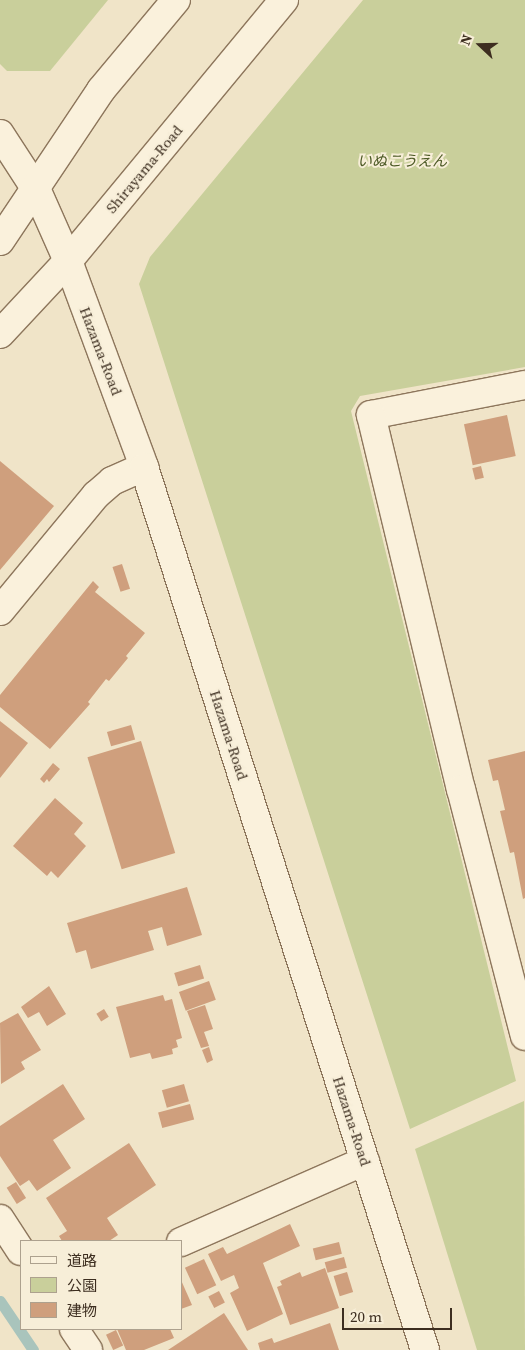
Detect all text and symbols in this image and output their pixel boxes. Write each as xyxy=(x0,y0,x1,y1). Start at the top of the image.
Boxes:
north arrow xyxy=(455,20,505,70)
text: N xyxy=(455,31,477,48)
street label: Shirayama-Road xyxy=(102,121,186,217)
park label: いぬこうえん xyxy=(357,152,447,170)
street label: Hazama-Road xyxy=(76,304,126,398)
street label: Hazama-Road xyxy=(206,688,252,782)
street label: Hazama-Road xyxy=(329,1074,375,1168)
legend xyxy=(20,1240,182,1330)
text: 道路 xyxy=(67,1250,97,1271)
text: 公園 xyxy=(67,1275,97,1296)
scale bar xyxy=(345,1298,455,1330)
text: 建物 xyxy=(67,1300,97,1321)
text: 20 m xyxy=(350,1306,382,1327)

